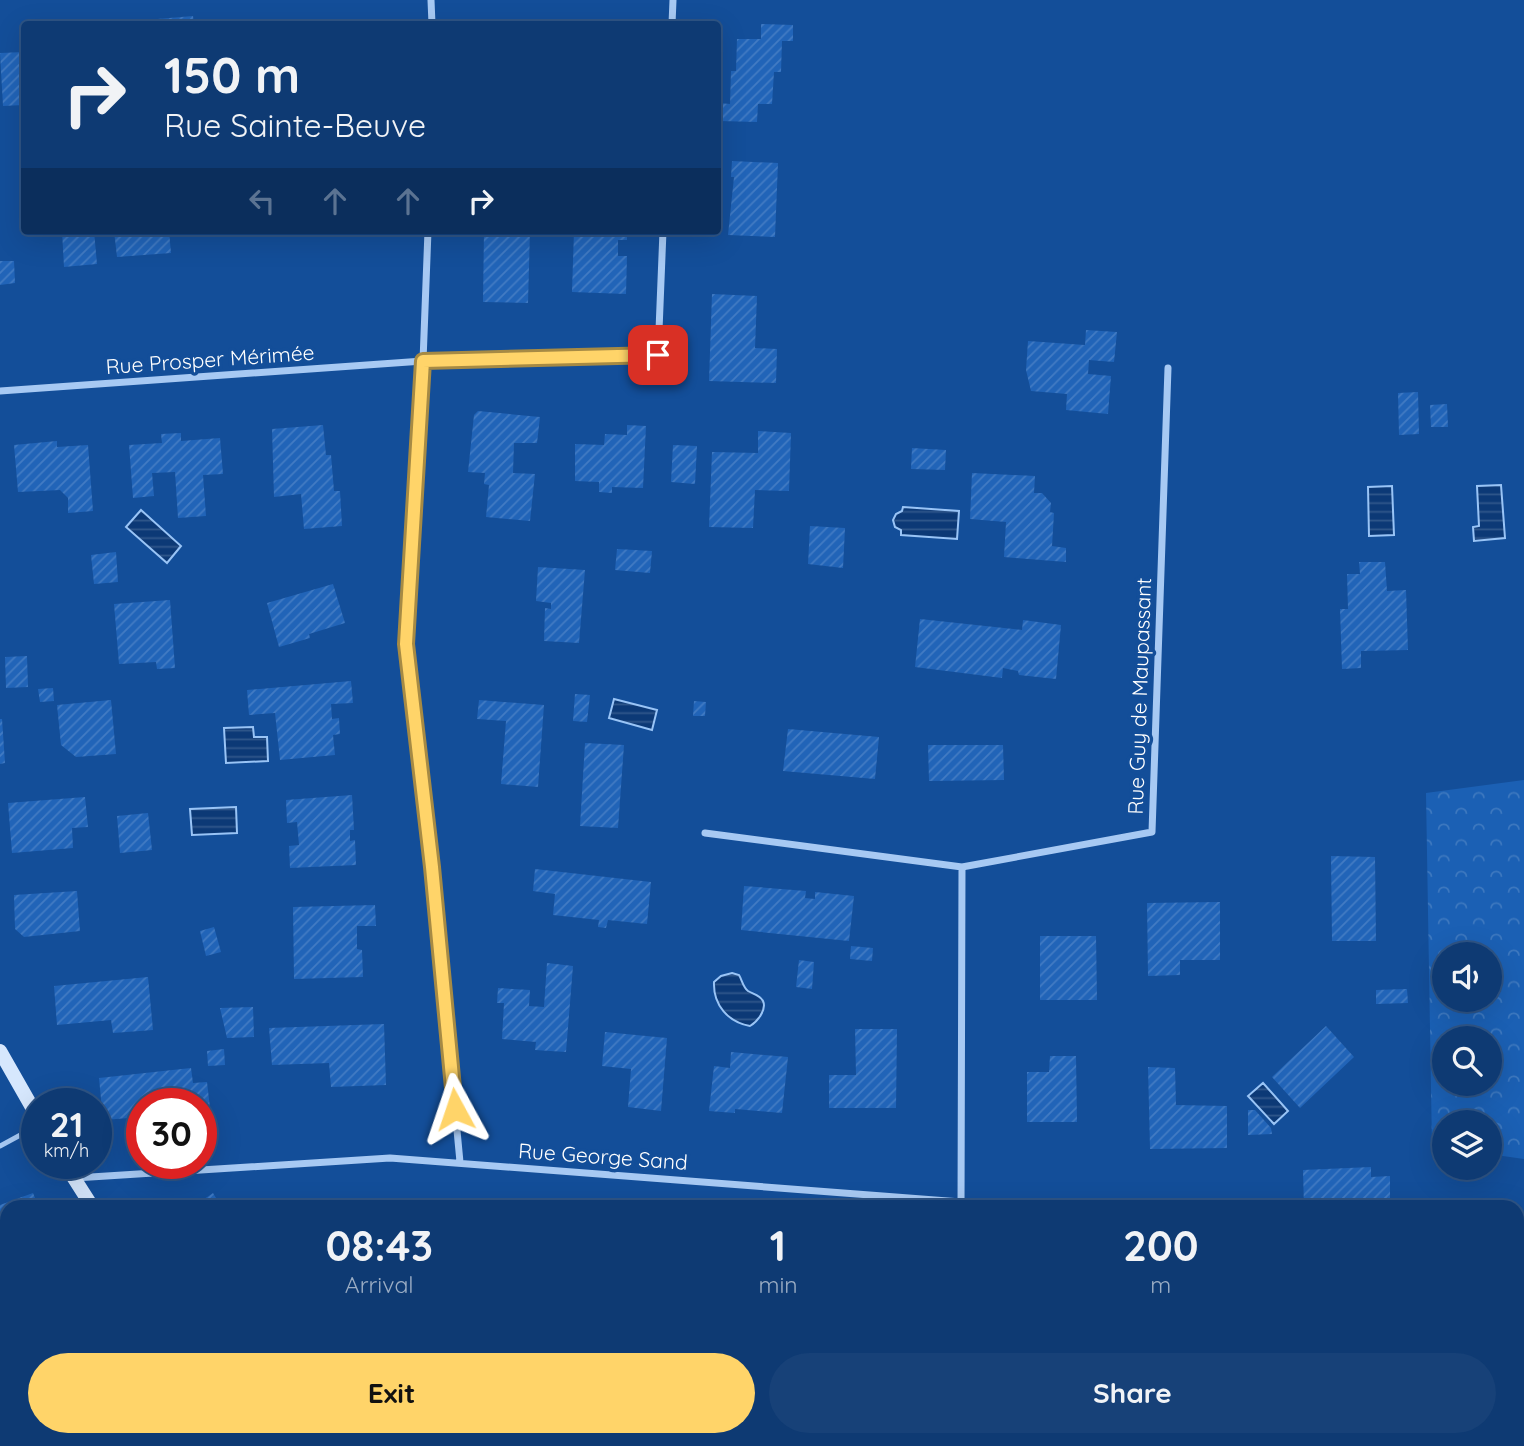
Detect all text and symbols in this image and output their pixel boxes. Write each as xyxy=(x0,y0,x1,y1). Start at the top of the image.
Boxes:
text: 150 m xyxy=(164,44,300,105)
icon: right xyxy=(49,49,140,140)
text: Rue Sainte-Beuve xyxy=(164,105,426,145)
icon: left xyxy=(243,182,281,220)
icon: ahead xyxy=(316,182,354,220)
icon: ahead xyxy=(389,182,427,220)
icon: right xyxy=(462,182,500,220)
pin xyxy=(628,325,688,385)
icon: arrive xyxy=(639,336,677,374)
street label: Rue Prosper Mérimée xyxy=(105,339,315,379)
street label: Rue Guy de Maupassant xyxy=(1122,577,1156,815)
map controls xyxy=(1432,942,1502,1180)
button: sound xyxy=(1432,942,1502,1012)
button: search xyxy=(1432,1026,1502,1096)
position arrow xyxy=(418,1072,492,1146)
speed limit sign: 30 xyxy=(126,1088,217,1179)
text: 21 xyxy=(50,1102,83,1146)
button: layers xyxy=(1432,1110,1502,1180)
street label: Rue George Sand xyxy=(517,1137,689,1175)
text: km/h xyxy=(44,1139,89,1162)
text: 08:43 xyxy=(325,1219,433,1272)
text: 1 xyxy=(770,1219,786,1272)
text: 200 xyxy=(1123,1219,1199,1272)
text: Arrival xyxy=(345,1270,414,1299)
text: min xyxy=(758,1270,798,1299)
text: m xyxy=(1150,1270,1171,1299)
button: Exit xyxy=(28,1353,755,1433)
button: Share xyxy=(769,1353,1496,1433)

